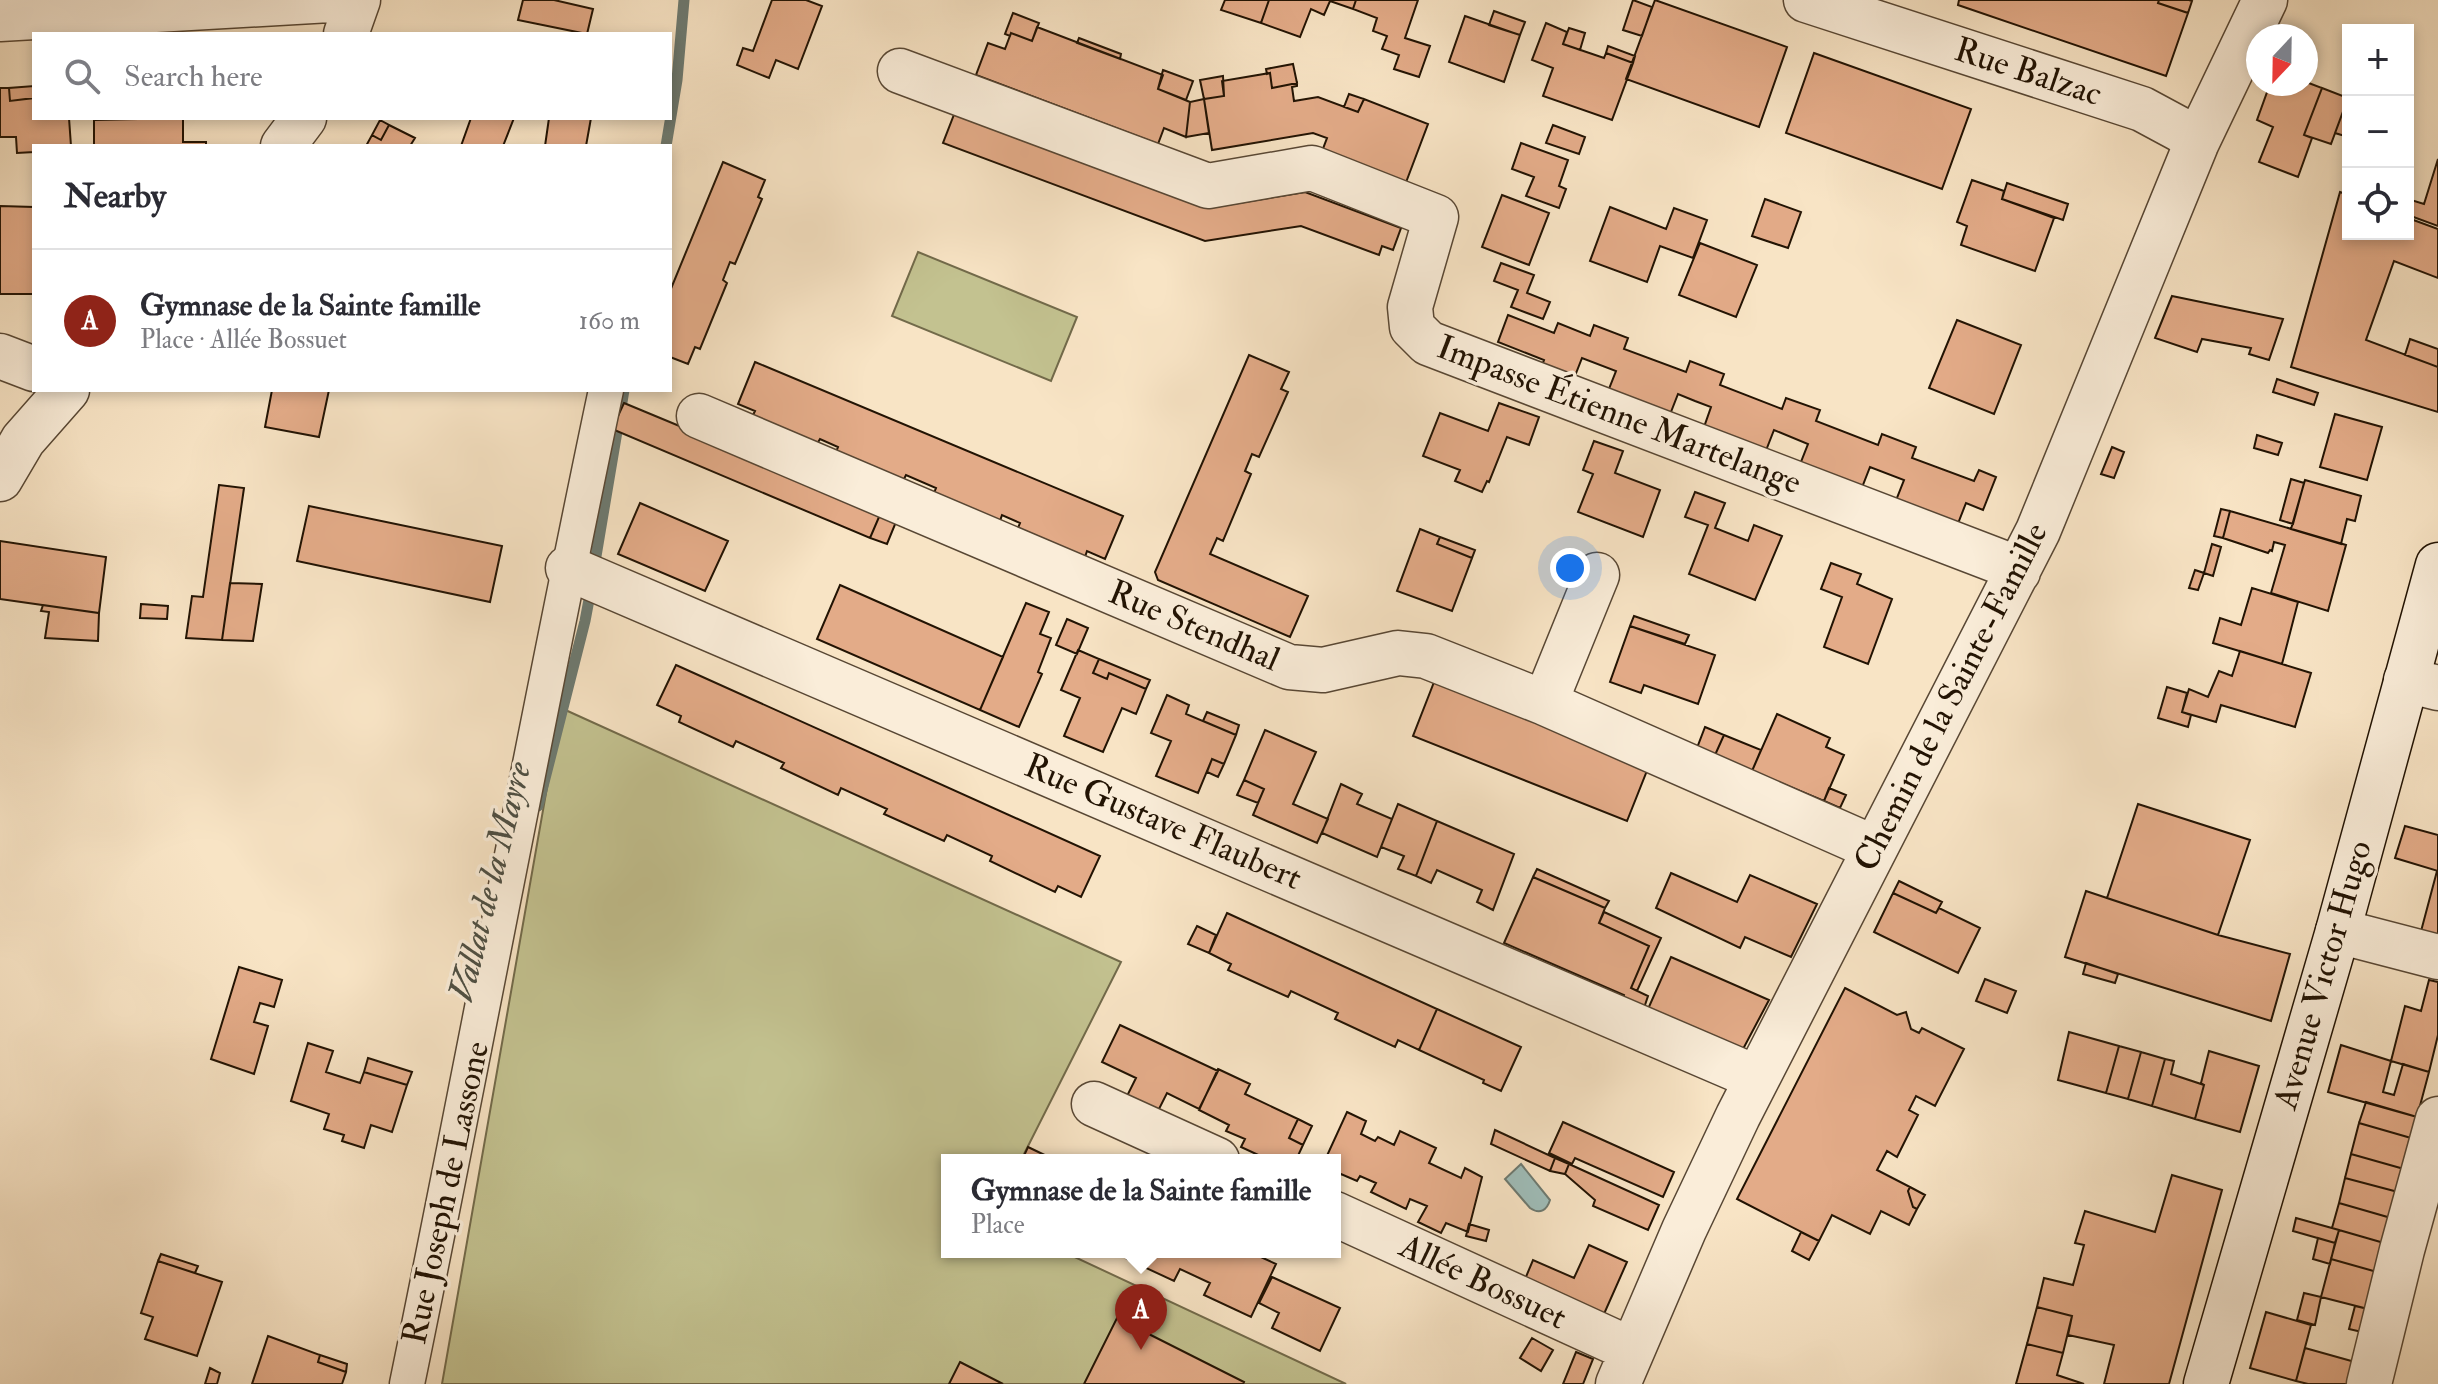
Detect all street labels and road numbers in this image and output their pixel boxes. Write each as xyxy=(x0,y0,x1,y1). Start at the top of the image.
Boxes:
street label: Rue Balzac xyxy=(1949,28,2107,116)
street label: Impasse Étienne Martelange xyxy=(1431,325,1808,504)
street label: Chemin de la Sainte-Famille xyxy=(1844,516,2058,878)
street label: Rue Stendhal xyxy=(1102,571,1286,681)
street label: Rue Gustave Flaubert xyxy=(1018,744,1308,900)
street label: Avenue Victor Hugo xyxy=(2264,836,2382,1115)
street label: Rue Joseph de Lassone xyxy=(393,1038,499,1348)
street label: Allée Bossuet xyxy=(1392,1224,1573,1339)

